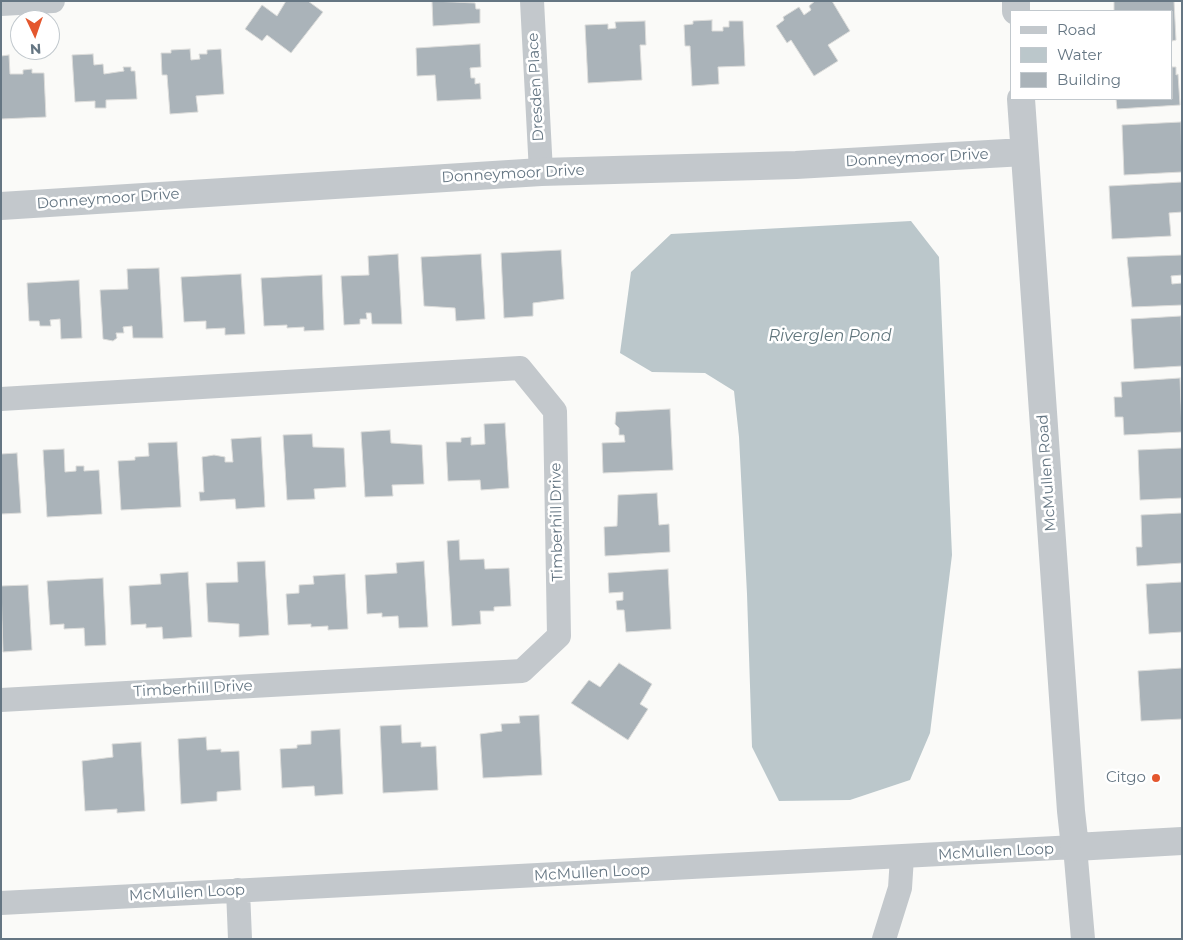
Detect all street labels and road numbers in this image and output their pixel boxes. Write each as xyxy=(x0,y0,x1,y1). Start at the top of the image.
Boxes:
street label: Dresden Place xyxy=(524,32,548,142)
street label: Donneymoor Drive xyxy=(845,145,989,171)
street label: Donneymoor Drive xyxy=(441,161,585,187)
street label: Donneymoor Drive xyxy=(36,185,180,213)
street label: McMullen Road xyxy=(1034,414,1060,532)
street label: Timberhill Drive xyxy=(547,462,567,582)
street label: Timberhill Drive xyxy=(133,677,253,701)
street label: McMullen Loop xyxy=(938,840,1054,864)
street label: McMullen Loop xyxy=(534,861,650,885)
street label: McMullen Loop xyxy=(129,881,245,905)

